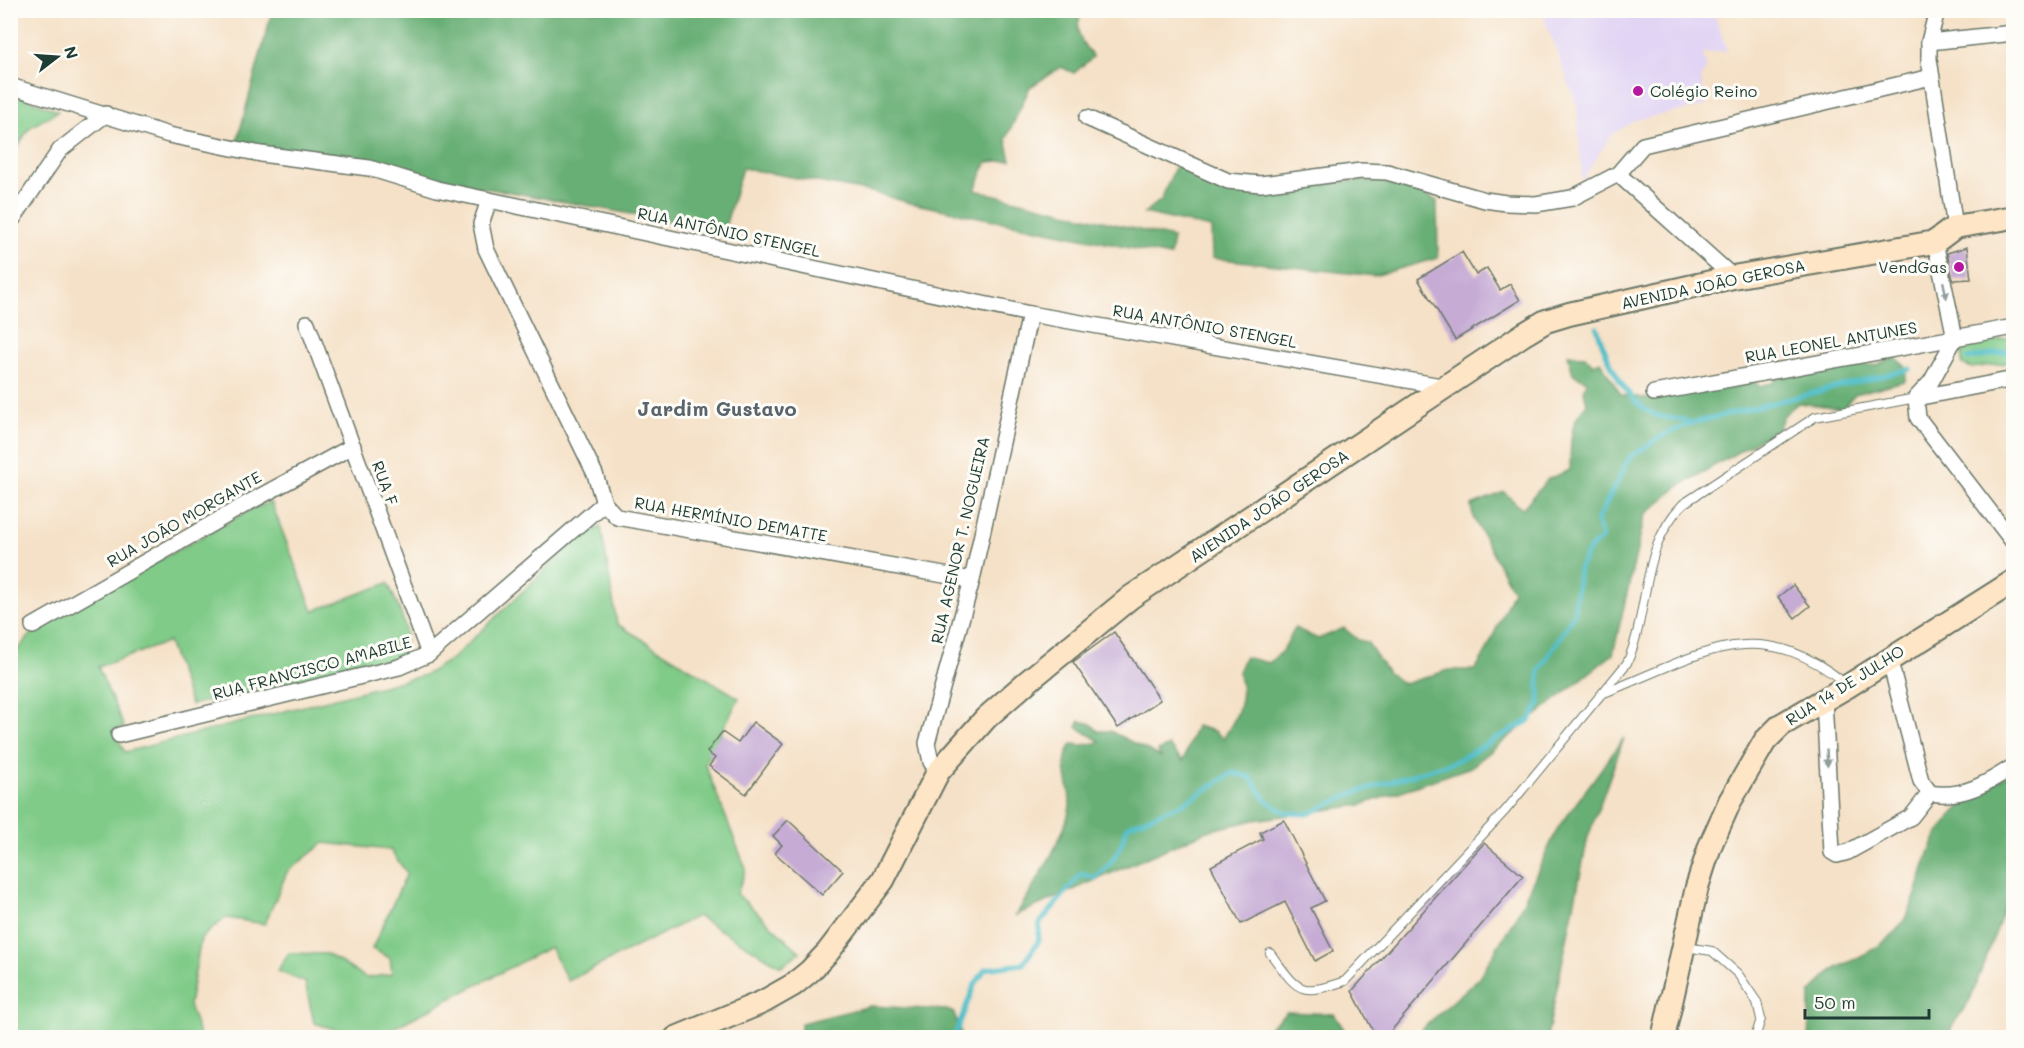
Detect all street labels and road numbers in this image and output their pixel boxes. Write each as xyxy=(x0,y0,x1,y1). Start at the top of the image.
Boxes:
street label: RUA ANTÔNIO STENGEL xyxy=(636,202,823,261)
street label: AVENIDA JOÃO GEROSA xyxy=(1619,254,1807,313)
street label: RUA ANTÔNIO STENGEL xyxy=(1111,299,1299,352)
street label: RUA LEONEL ANTUNES xyxy=(1743,316,1919,367)
street label: RUA AGENOR T. NOGUEIRA xyxy=(925,434,994,646)
street label: AVENIDA JOÃO GEROSA xyxy=(1185,444,1352,567)
street label: RUA F xyxy=(368,458,403,508)
street label: RUA JOÃO MORGANTE xyxy=(103,466,265,571)
street label: RUA HERMÍNIO DEMATTE xyxy=(633,491,829,546)
street label: RUA FRANCISCO AMABILE xyxy=(210,631,414,704)
street label: RUA 14 DE JULHO xyxy=(1781,640,1908,730)

